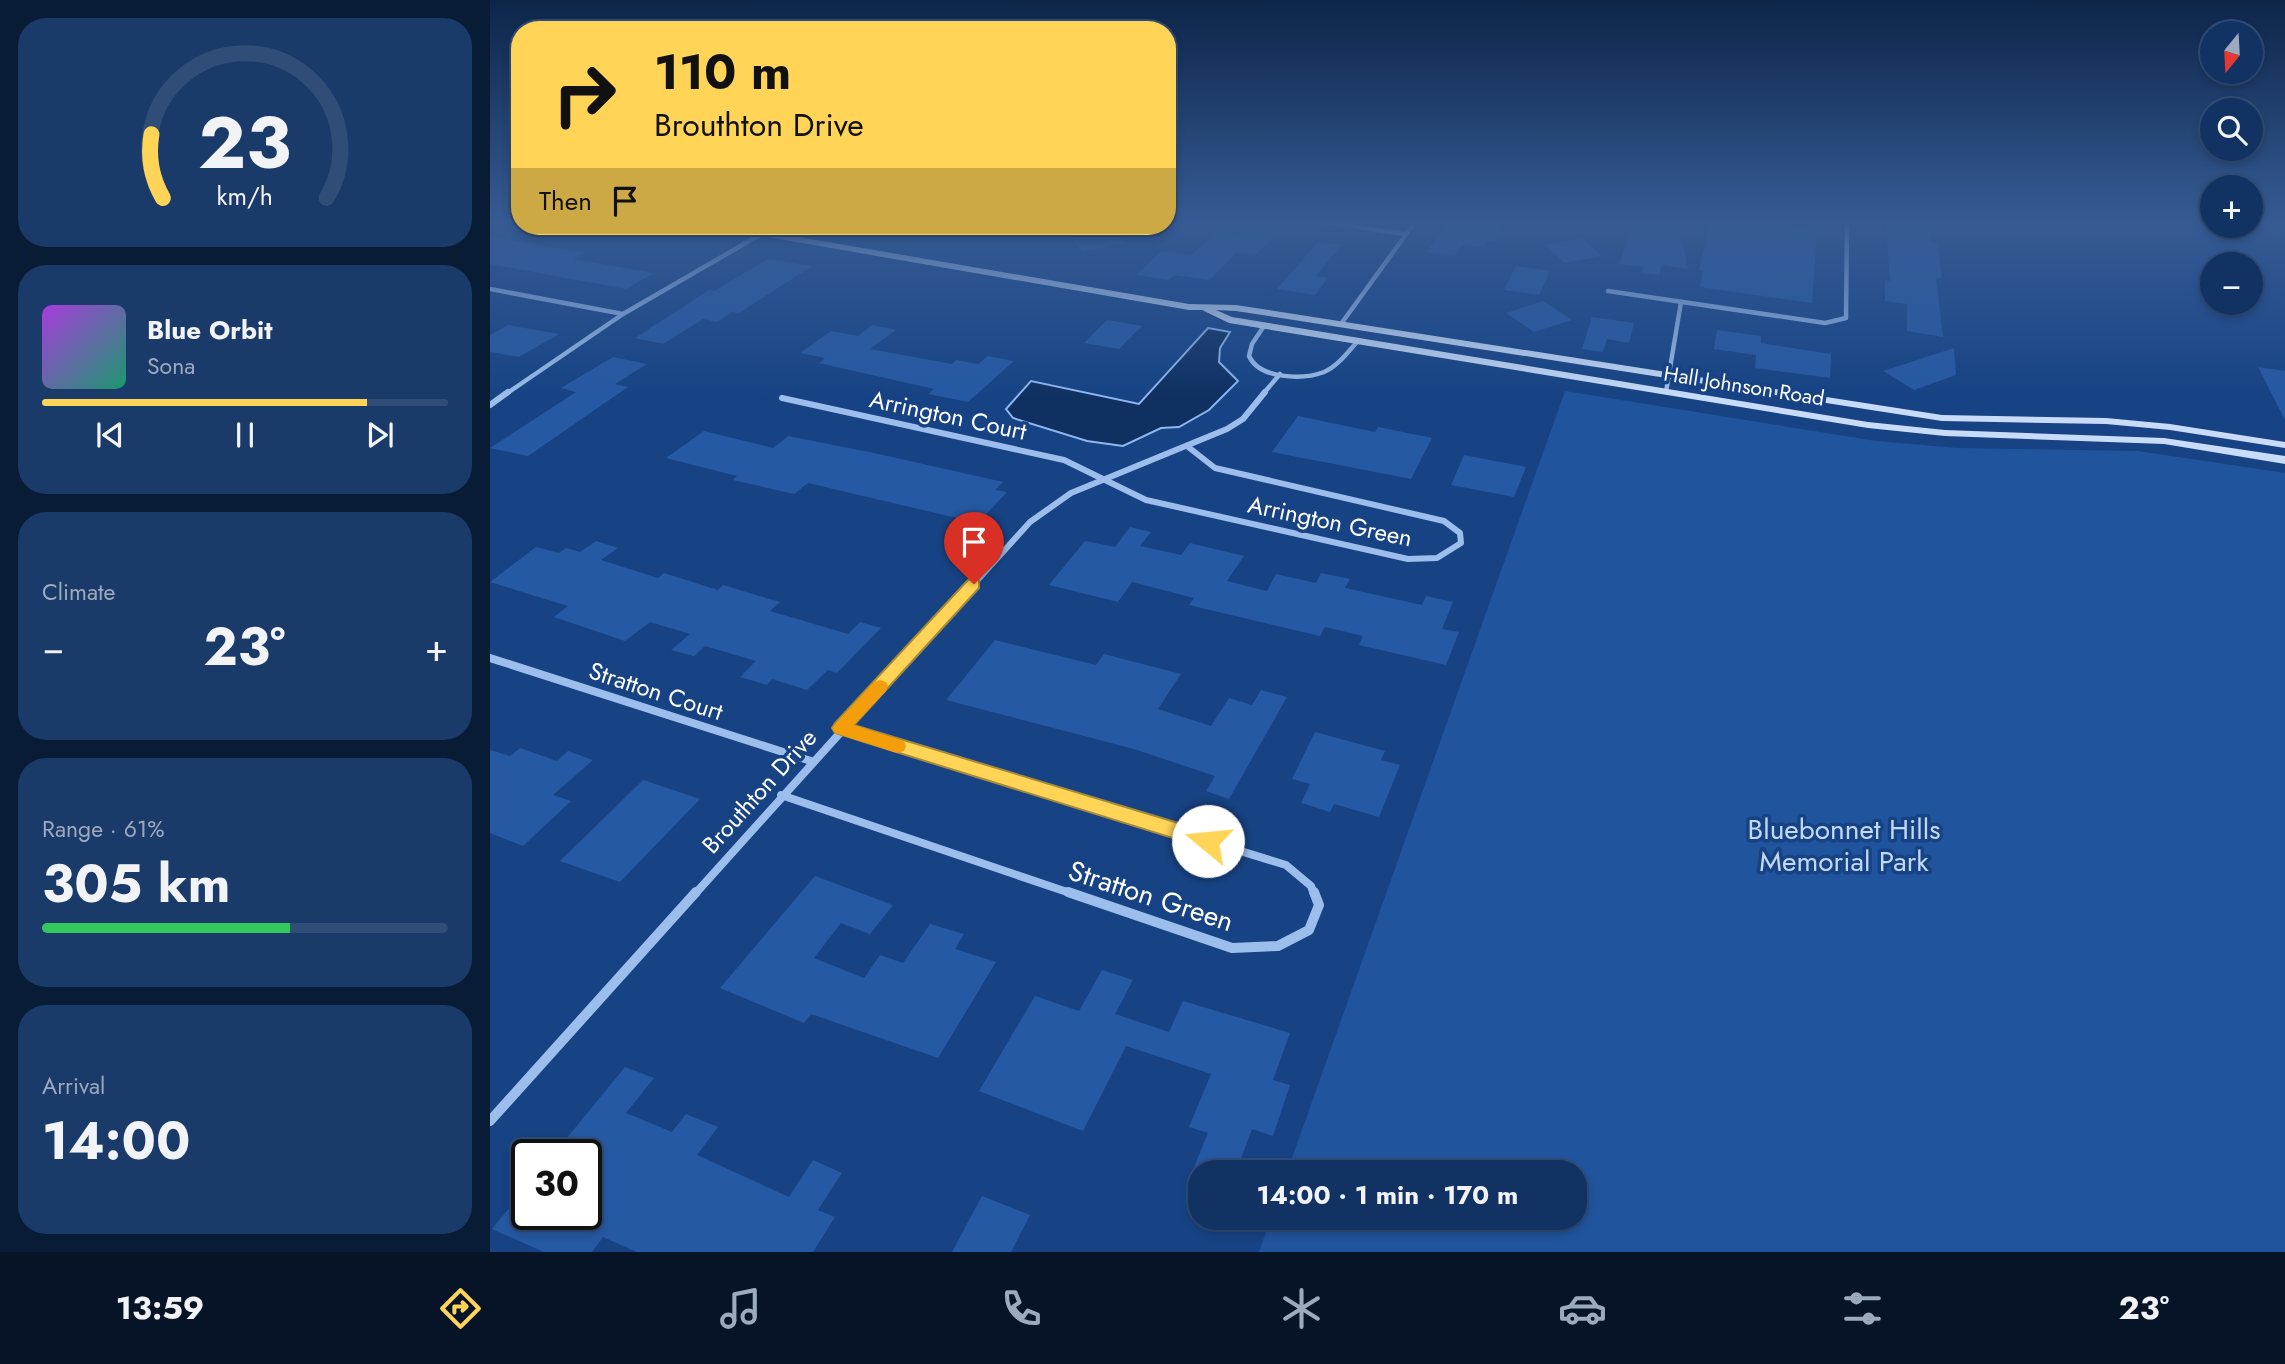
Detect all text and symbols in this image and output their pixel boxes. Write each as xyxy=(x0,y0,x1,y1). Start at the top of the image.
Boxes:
north arrow xyxy=(2200,21,2263,84)
map controls xyxy=(2200,21,2263,315)
text: 110 m xyxy=(654,37,791,107)
icon: right xyxy=(539,49,630,140)
text: 23 xyxy=(199,91,291,196)
button: search xyxy=(2200,98,2263,161)
text: Brouthton Drive xyxy=(654,102,864,148)
button: + xyxy=(2200,175,2263,238)
text: km/h xyxy=(217,178,273,214)
text: Then xyxy=(539,182,592,220)
icon: arrive xyxy=(606,182,644,220)
button: − xyxy=(2200,252,2263,315)
text: Blue Orbit xyxy=(147,311,272,349)
text: Sona xyxy=(147,349,195,383)
street label: Hall Johnson Road xyxy=(1662,358,1826,414)
street label: Arrington Court xyxy=(866,381,1030,449)
icon: previous xyxy=(91,416,129,454)
icon: pause xyxy=(226,416,264,454)
icon: next xyxy=(361,416,399,454)
street label: Arrington Green xyxy=(1245,486,1415,556)
pin xyxy=(944,512,1004,584)
icon: arrive xyxy=(955,523,993,561)
text: Climate xyxy=(42,575,115,609)
text: 23° xyxy=(204,609,285,685)
text: − xyxy=(42,620,64,675)
text: + xyxy=(425,620,448,675)
street label: Stratton Court xyxy=(584,653,728,729)
street label: Brouthton Drive xyxy=(693,721,825,861)
position arrow xyxy=(1171,804,1245,878)
park label: Bluebonnet Hills Memorial Park xyxy=(1748,809,1940,882)
text: Range · 61% xyxy=(42,812,165,846)
text: 305 km xyxy=(42,846,231,922)
street label: Stratton Green xyxy=(1063,850,1239,942)
text: Arrival xyxy=(42,1069,105,1103)
text: 14:00 xyxy=(42,1103,190,1179)
speed limit sign: 30 xyxy=(511,1139,602,1230)
text: 14:00 · 1 min · 170 m xyxy=(1257,1176,1518,1214)
icon: directions xyxy=(436,1284,485,1333)
icon: music xyxy=(716,1284,765,1333)
icon: phone xyxy=(997,1284,1046,1333)
icon: climate xyxy=(1277,1284,1326,1333)
icon: car xyxy=(1558,1284,1607,1333)
icon: filters xyxy=(1838,1284,1887,1333)
text: 13:59 xyxy=(116,1285,204,1331)
text: 23° xyxy=(2119,1285,2169,1331)

